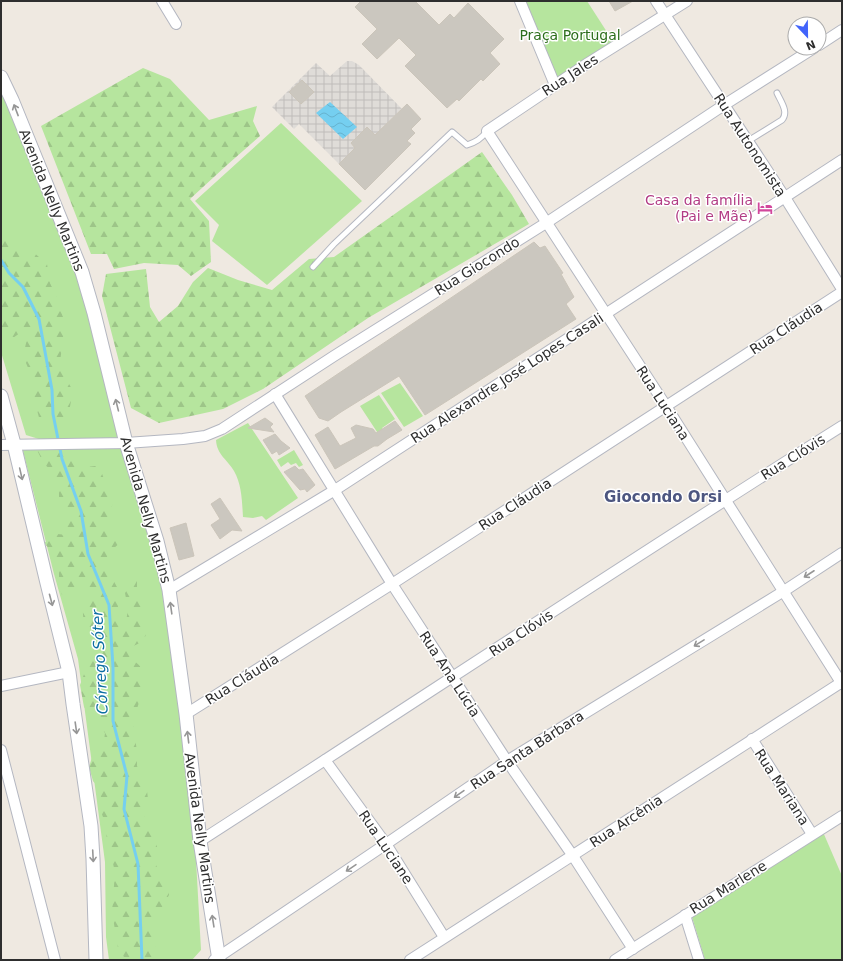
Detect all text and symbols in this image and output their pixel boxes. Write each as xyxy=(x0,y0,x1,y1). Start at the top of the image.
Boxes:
north arrow xyxy=(787,16,827,56)
park label: Praça Portugal xyxy=(519,27,621,43)
text: N xyxy=(804,37,817,53)
street label: Rua Jales xyxy=(539,51,601,99)
street label: Rua Autonomista xyxy=(711,90,789,200)
one-way arrow xyxy=(11,105,19,117)
street label: Avenida Nelly Martins xyxy=(16,127,88,273)
place label: Casa da família (Pai e Mãe) xyxy=(645,192,753,224)
hotel icon: Casa da família (Pai e Mãe) xyxy=(756,199,774,217)
street label: Rua Giocondo xyxy=(432,234,522,298)
street label: Rua Cláudia xyxy=(747,299,825,357)
street label: Rua Alexandre José Lopes Casali xyxy=(408,310,606,446)
street label: Rua Luciana xyxy=(633,363,693,443)
one-way arrow xyxy=(113,399,120,412)
street label: Rua Clóvis xyxy=(758,431,828,483)
street label: Avenida Nelly Martins xyxy=(117,435,175,585)
one-way arrow xyxy=(18,467,25,480)
street label: Rua Cláudia xyxy=(476,475,554,533)
district label: Giocondo Orsi xyxy=(604,488,722,506)
one-way arrow xyxy=(804,570,815,578)
one-way arrow xyxy=(48,594,55,607)
one-way arrow xyxy=(167,602,175,615)
street label: Rua Clóvis xyxy=(486,606,556,660)
water label: Córrego Sóter xyxy=(88,608,112,715)
street label: Rua Ana Lúcia xyxy=(416,628,484,720)
one-way arrow xyxy=(693,639,705,647)
street label: Rua Cláudia xyxy=(202,650,282,708)
street label: Rua Santa Bárbara xyxy=(467,707,587,793)
one-way arrow xyxy=(72,721,80,734)
one-way arrow xyxy=(184,731,192,744)
street label: Rua Mariana xyxy=(752,746,812,828)
street label: Avenida Nelly Martins xyxy=(182,752,218,904)
one-way arrow xyxy=(453,790,464,798)
street label: Rua Arcênia xyxy=(587,792,665,850)
street label: Rua Luciane xyxy=(356,807,416,887)
one-way arrow xyxy=(90,850,97,863)
street label: Rua Marlene xyxy=(687,857,769,917)
one-way arrow xyxy=(346,864,357,872)
one-way arrow xyxy=(209,915,217,928)

